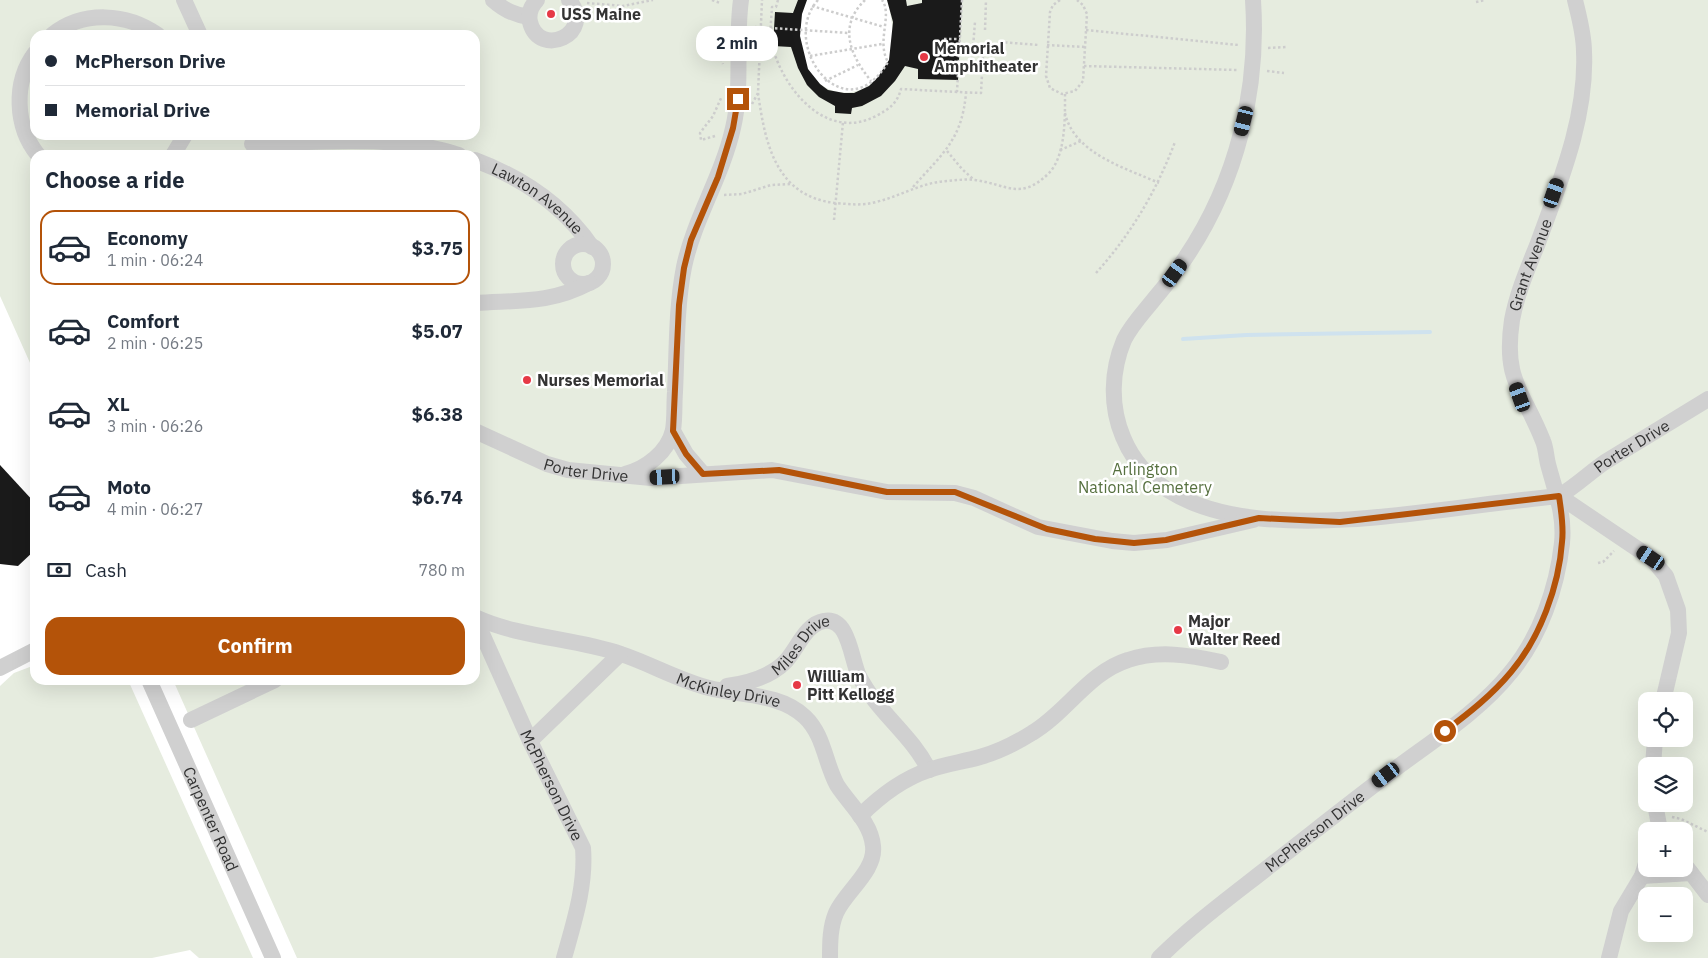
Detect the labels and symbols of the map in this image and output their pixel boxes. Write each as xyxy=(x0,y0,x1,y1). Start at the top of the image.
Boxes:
place label: USS Maine xyxy=(561,4,641,24)
marker: USS Maine xyxy=(545,8,557,20)
callout: 2 min xyxy=(697,27,779,62)
place label: Memorial Amphitheater xyxy=(934,38,1039,76)
marker: Memorial Amphitheater xyxy=(918,51,930,63)
route end xyxy=(727,88,749,110)
car xyxy=(1233,105,1254,137)
street label: Lawton Avenue xyxy=(489,158,588,238)
car xyxy=(1542,176,1565,210)
street label: Grant Avenue xyxy=(1504,216,1556,313)
car xyxy=(1160,256,1189,290)
place label: Nurses Memorial xyxy=(537,370,664,390)
marker: Nurses Memorial xyxy=(521,374,533,386)
car xyxy=(1507,380,1532,414)
street label: Porter Drive xyxy=(1589,415,1673,477)
street label: Porter Drive xyxy=(541,454,630,486)
park label: Arlington National Cemetery xyxy=(1078,459,1212,497)
car xyxy=(649,469,680,485)
car xyxy=(1634,543,1667,573)
street label: Miles Drive xyxy=(767,610,831,680)
place label: Major Walter Reed xyxy=(1188,611,1281,649)
marker: Major Walter Reed xyxy=(1172,624,1184,636)
place label: William Pitt Kellogg xyxy=(807,666,894,704)
street label: McKinley Drive xyxy=(674,668,784,712)
marker: William Pitt Kellogg xyxy=(791,679,803,691)
route start xyxy=(1434,720,1456,742)
street label: McPherson Drive xyxy=(516,726,588,844)
car xyxy=(1369,760,1402,790)
street label: Carpenter Road xyxy=(179,763,243,874)
street label: McPherson Drive xyxy=(1261,786,1369,876)

